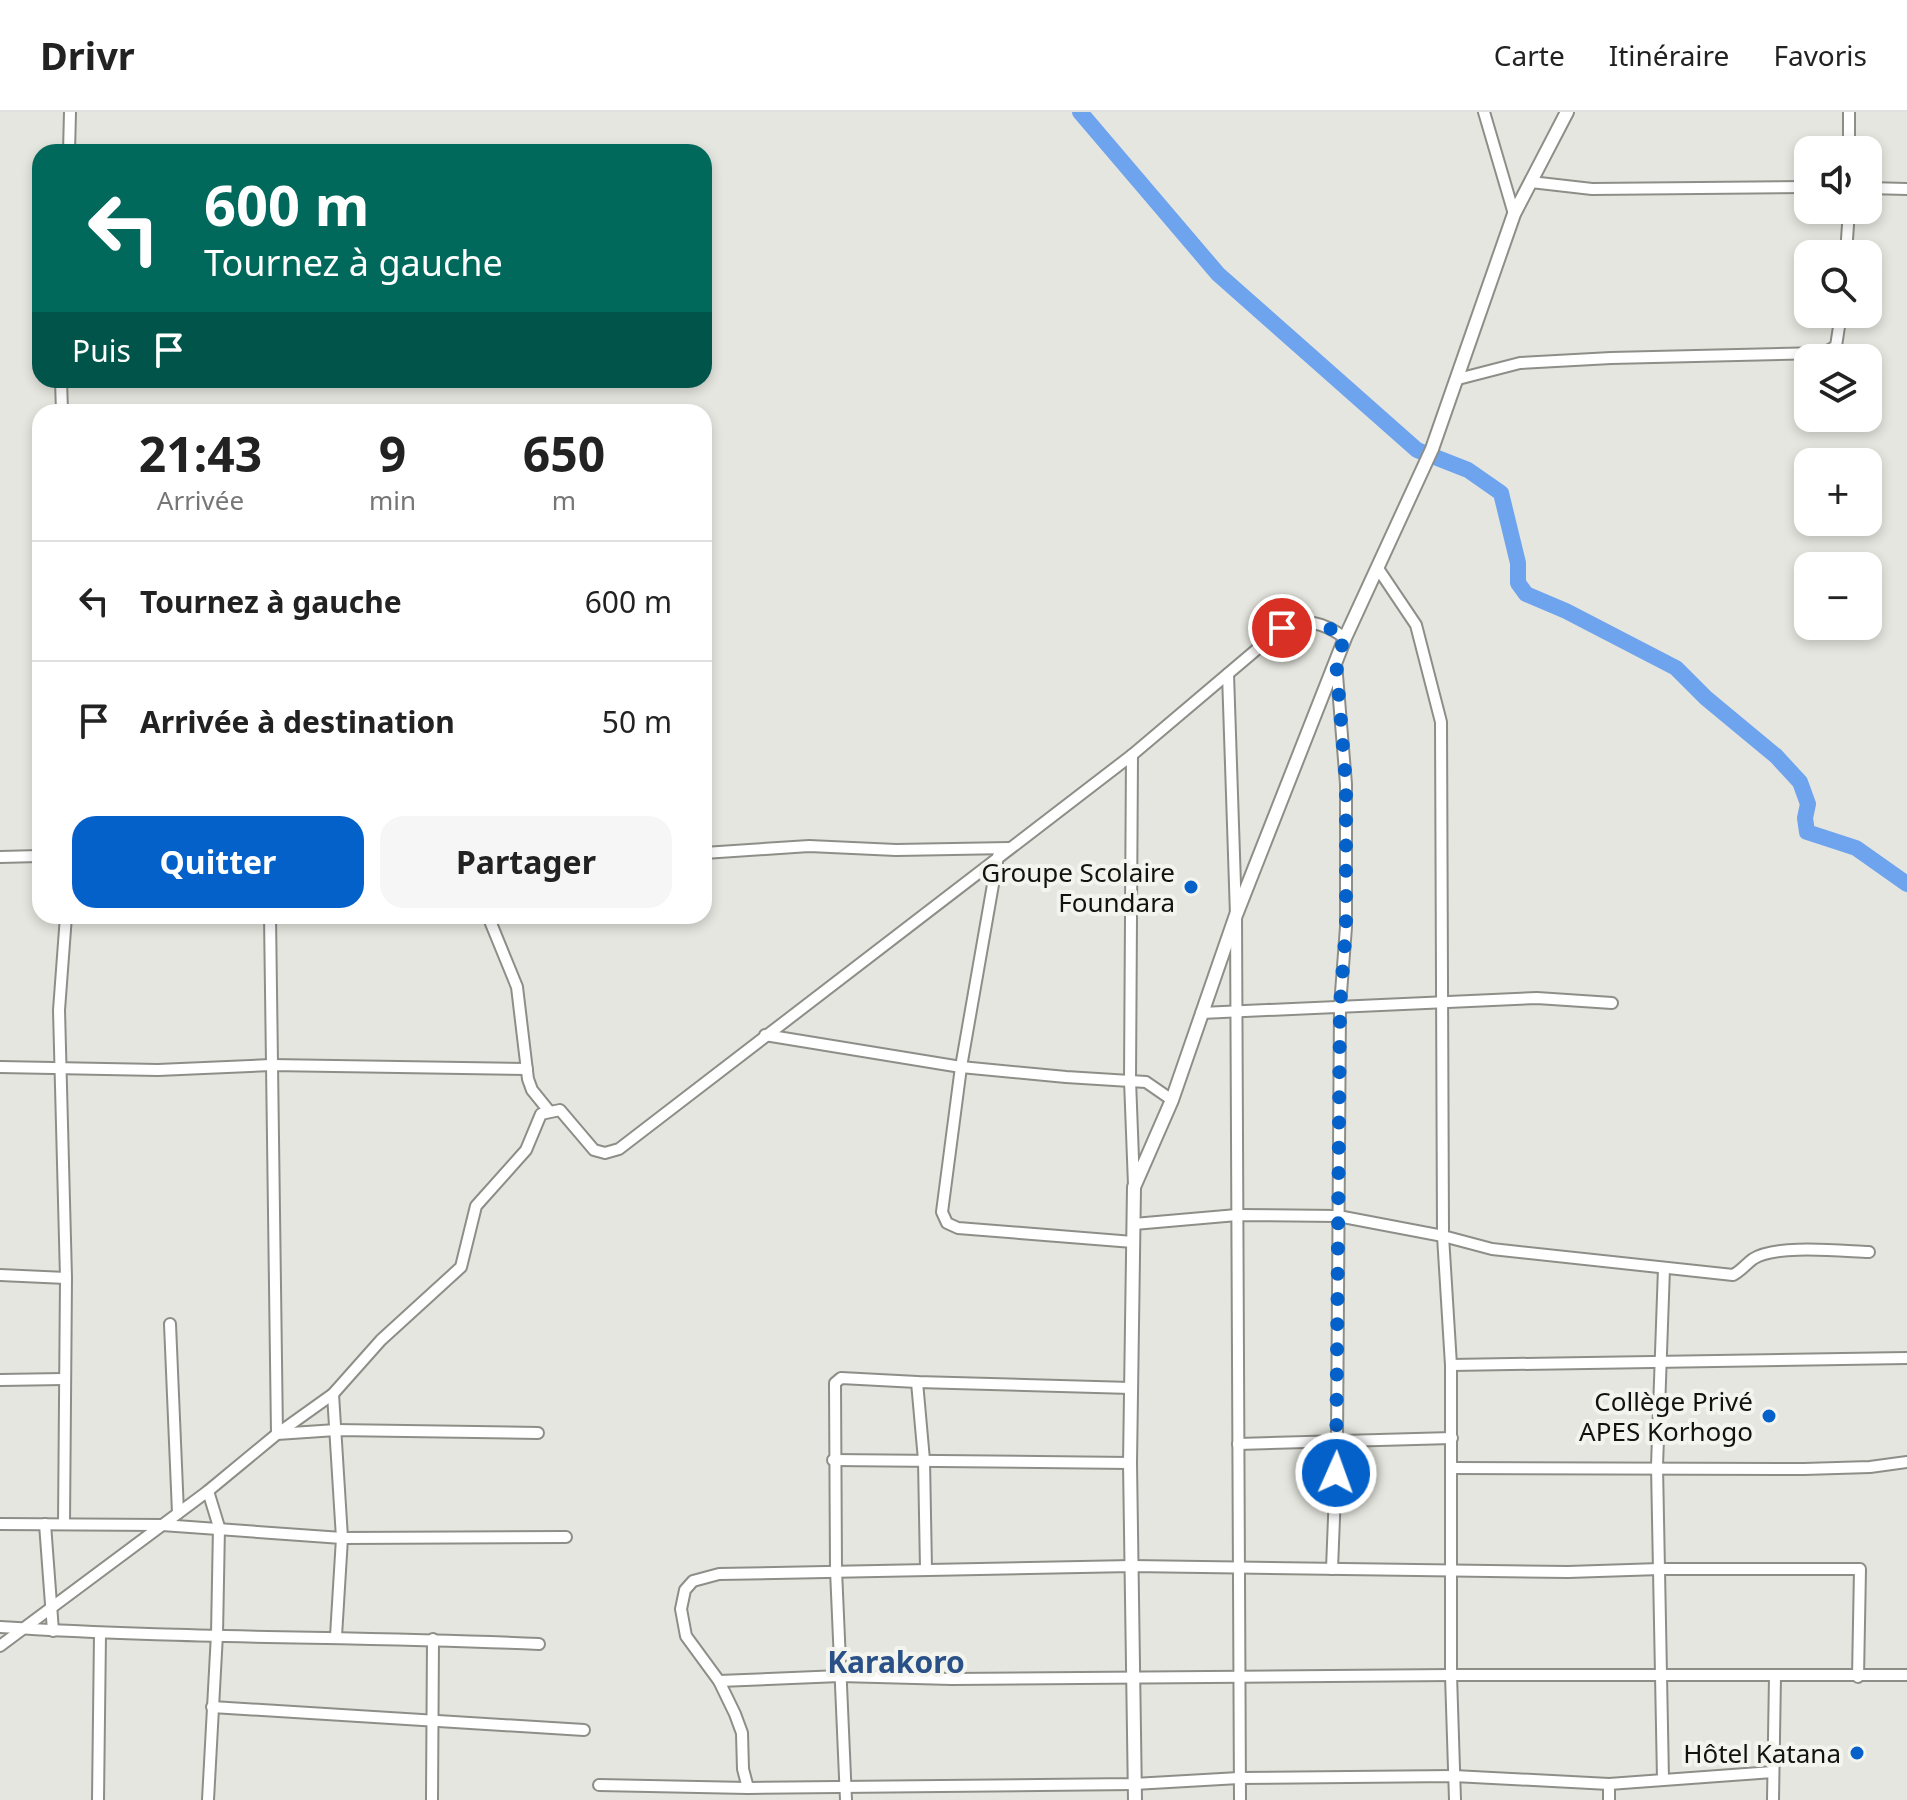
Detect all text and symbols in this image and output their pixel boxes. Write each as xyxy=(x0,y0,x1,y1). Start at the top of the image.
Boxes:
text: Drivr xyxy=(40,29,135,81)
text: Carte xyxy=(1494,36,1565,74)
text: Itinéraire xyxy=(1609,36,1729,74)
text: Favoris xyxy=(1773,36,1867,74)
map controls xyxy=(1794,136,1882,640)
button: sound xyxy=(1794,136,1882,224)
text: 600 m xyxy=(204,166,369,242)
icon: left xyxy=(72,176,176,280)
text: Tournez à gauche xyxy=(204,238,503,287)
button: search xyxy=(1794,240,1882,328)
icon: arrive xyxy=(147,328,191,372)
text: Puis xyxy=(72,330,131,371)
button: layers xyxy=(1794,344,1882,432)
text: 21:43 xyxy=(139,421,262,486)
text: 9 xyxy=(379,421,406,486)
text: 650 xyxy=(523,421,605,486)
button: + xyxy=(1794,448,1882,536)
text: Arrivée xyxy=(157,482,244,518)
text: min xyxy=(369,482,416,518)
text: m xyxy=(552,482,576,518)
button: − xyxy=(1794,552,1882,640)
icon: left xyxy=(72,579,116,623)
text: Tournez à gauche xyxy=(140,581,402,622)
text: 600 m xyxy=(585,581,672,622)
pin xyxy=(1248,594,1316,662)
icon: arrive xyxy=(1260,606,1304,650)
icon: arrive xyxy=(72,699,116,743)
text: Arrivée à destination xyxy=(140,701,455,742)
text: 50 m xyxy=(602,701,672,742)
button: Quitter xyxy=(72,816,364,908)
button: Partager xyxy=(380,816,672,908)
place label: Groupe Scolaire Foundara xyxy=(981,854,1175,920)
marker: Groupe Scolaire Foundara xyxy=(1182,878,1200,896)
place label: Collège Privé APES Korhogo xyxy=(1579,1383,1753,1449)
marker: Collège Privé APES Korhogo xyxy=(1760,1407,1778,1425)
position arrow xyxy=(1294,1431,1378,1515)
district label: Karakoro xyxy=(827,1641,965,1682)
place label: Hôtel Katana xyxy=(1683,1735,1841,1771)
marker: Hôtel Katana xyxy=(1848,1744,1866,1762)

